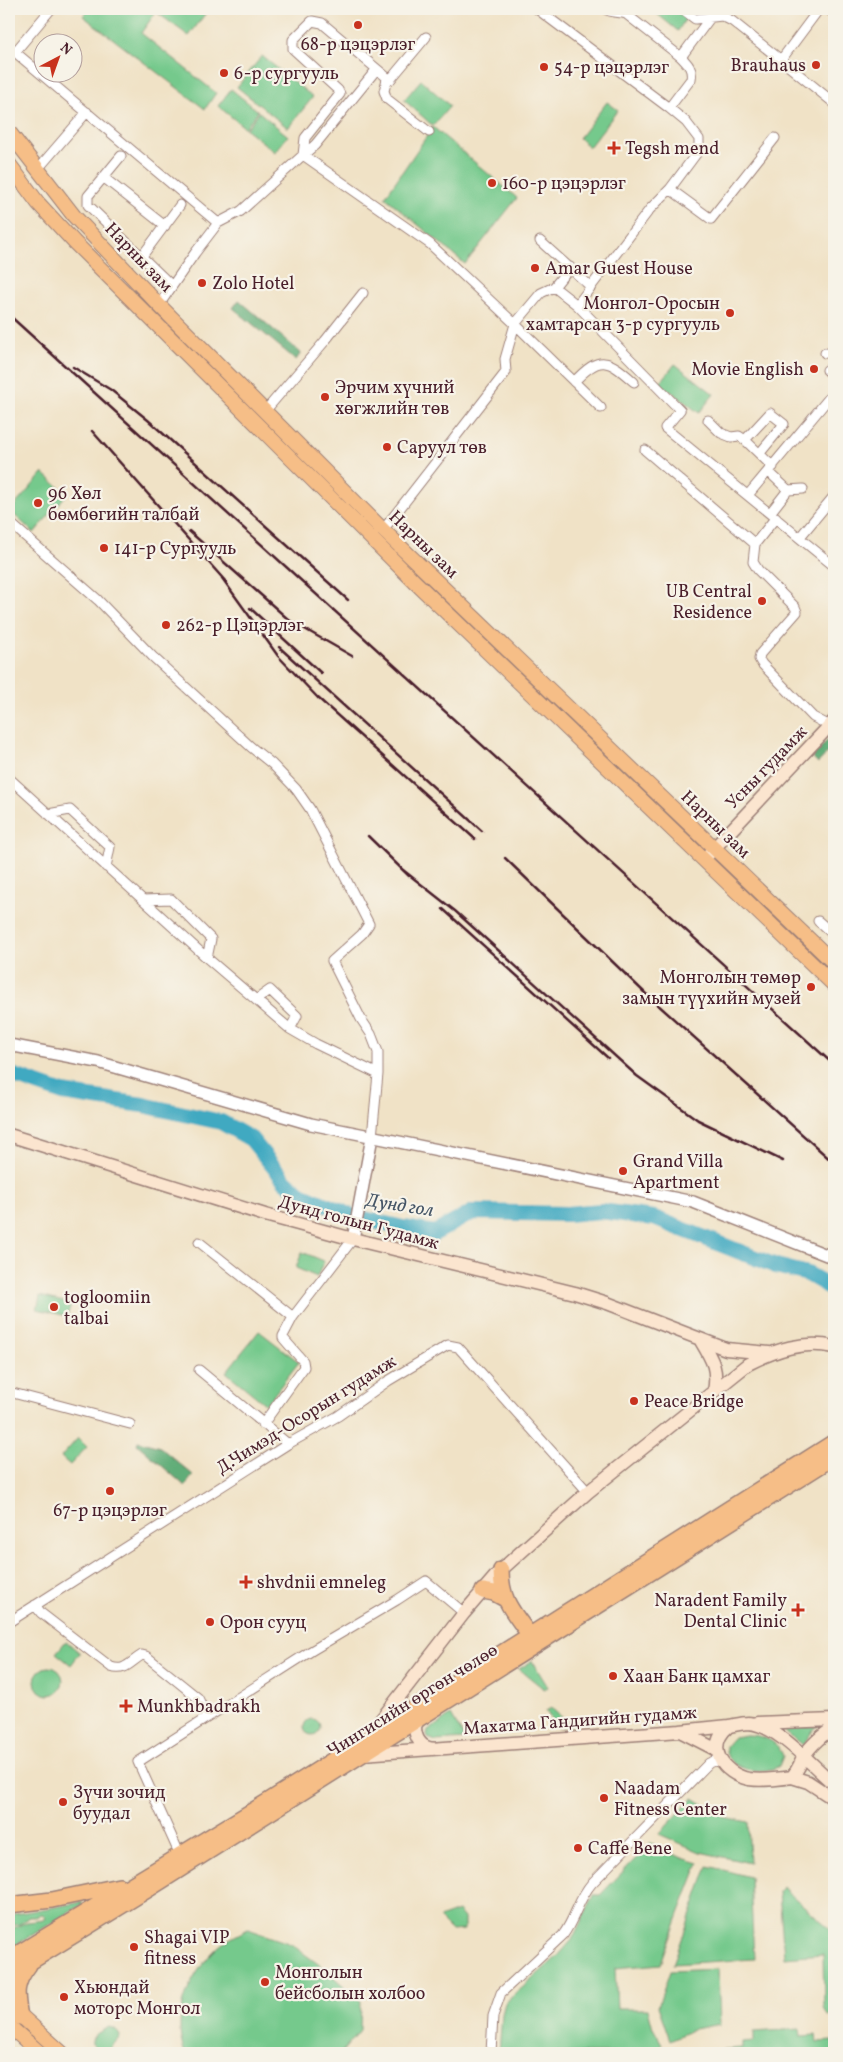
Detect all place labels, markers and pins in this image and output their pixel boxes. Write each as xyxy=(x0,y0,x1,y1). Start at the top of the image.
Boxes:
marker: 68-р цэцэрлэг xyxy=(352,19,364,31)
place label: 68-р цэцэрлэг xyxy=(301,33,415,58)
place label: Brauhaus xyxy=(731,54,806,79)
place label: 54-р цэцэрлэг xyxy=(554,56,669,81)
marker: Brauhaus xyxy=(810,59,822,71)
marker: 54-р цэцэрлэг xyxy=(538,61,550,73)
place label: 6-р сургууль xyxy=(234,62,339,87)
marker: 6-р сургууль xyxy=(218,67,230,79)
place label: Tegsh mend xyxy=(625,137,719,162)
marker: Tegsh mend xyxy=(607,141,621,155)
place label: 160-р цэцэрлэг xyxy=(502,172,626,197)
marker: 160-р цэцэрлэг xyxy=(486,177,498,189)
place label: Amar Guest House xyxy=(545,257,693,282)
marker: Amar Guest House xyxy=(529,262,541,274)
place label: Zolo Hotel xyxy=(212,272,295,297)
marker: Zolo Hotel xyxy=(196,277,208,289)
place label: Монгол-Оросын хамтарсан 3-р сургууль xyxy=(526,292,720,338)
marker: Монгол-Оросын хамтарсан 3-р сургууль xyxy=(724,307,736,319)
place label: Movie English xyxy=(691,358,804,383)
marker: Movie English xyxy=(808,363,820,375)
place label: Эрчим хүчний хөгжлийн төв xyxy=(335,376,455,422)
marker: Эрчим хүчний хөгжлийн төв xyxy=(319,391,331,403)
place label: Саруул төв xyxy=(397,436,487,461)
marker: Саруул төв xyxy=(381,441,393,453)
place label: 96 Хөл бөмбөгийн талбай xyxy=(48,482,199,528)
marker: 96 Хөл бөмбөгийн талбай xyxy=(32,497,44,509)
place label: 141-р Сургууль xyxy=(114,537,236,562)
marker: 141-р Сургууль xyxy=(98,542,110,554)
place label: UB Central Residence xyxy=(666,580,752,626)
marker: UB Central Residence xyxy=(756,595,768,607)
place label: 262-р Цэцэрлэг xyxy=(176,614,304,639)
marker: 262-р Цэцэрлэг xyxy=(160,619,172,631)
place label: Монголын төмөр замын түүхийн музей xyxy=(622,966,801,1012)
marker: Монголын төмөр замын түүхийн музей xyxy=(805,981,817,993)
place label: Grand Villa Apartment xyxy=(633,1150,723,1196)
marker: Grand Villa Apartment xyxy=(617,1165,629,1177)
place label: togloomiin talbai xyxy=(64,1286,151,1332)
marker: togloomiin talbai xyxy=(48,1301,60,1313)
place label: Peace Bridge xyxy=(644,1390,744,1415)
marker: Peace Bridge xyxy=(628,1395,640,1407)
marker: 67-р цэцэрлэг xyxy=(104,1485,116,1497)
place label: 67-р цэцэрлэг xyxy=(53,1499,167,1524)
place label: shvdnii emneleg xyxy=(257,1571,386,1596)
marker: shvdnii emneleg xyxy=(239,1575,253,1589)
place label: Naradent Family Dental Clinic xyxy=(654,1589,787,1635)
marker: Naradent Family Dental Clinic xyxy=(791,1603,805,1617)
place label: Орон сууц xyxy=(220,1611,306,1636)
marker: Орон сууц xyxy=(204,1616,216,1628)
place label: Хаан Банк цамхаг xyxy=(623,1665,770,1690)
marker: Хаан Банк цамхаг xyxy=(607,1670,619,1682)
place label: Munkhbadrakh xyxy=(137,1695,261,1720)
marker: Munkhbadrakh xyxy=(119,1699,133,1713)
place label: Naadam Fitness Center xyxy=(614,1777,727,1823)
place label: Зүчи зочид буудал xyxy=(73,1781,165,1827)
marker: Naadam Fitness Center xyxy=(598,1792,610,1804)
marker: Зүчи зочид буудал xyxy=(57,1796,69,1808)
place label: Caffe Bene xyxy=(588,1837,672,1862)
marker: Caffe Bene xyxy=(572,1842,584,1854)
place label: Shagai VIP fitness xyxy=(144,1926,229,1972)
marker: Shagai VIP fitness xyxy=(128,1941,140,1953)
place label: Монголын бейсболын холбоо xyxy=(275,1961,425,2007)
place label: Хьюндай моторс Монгол xyxy=(74,1976,201,2022)
marker: Монголын бейсболын холбоо xyxy=(259,1976,271,1988)
marker: Хьюндай моторс Монгол xyxy=(58,1991,70,2003)

